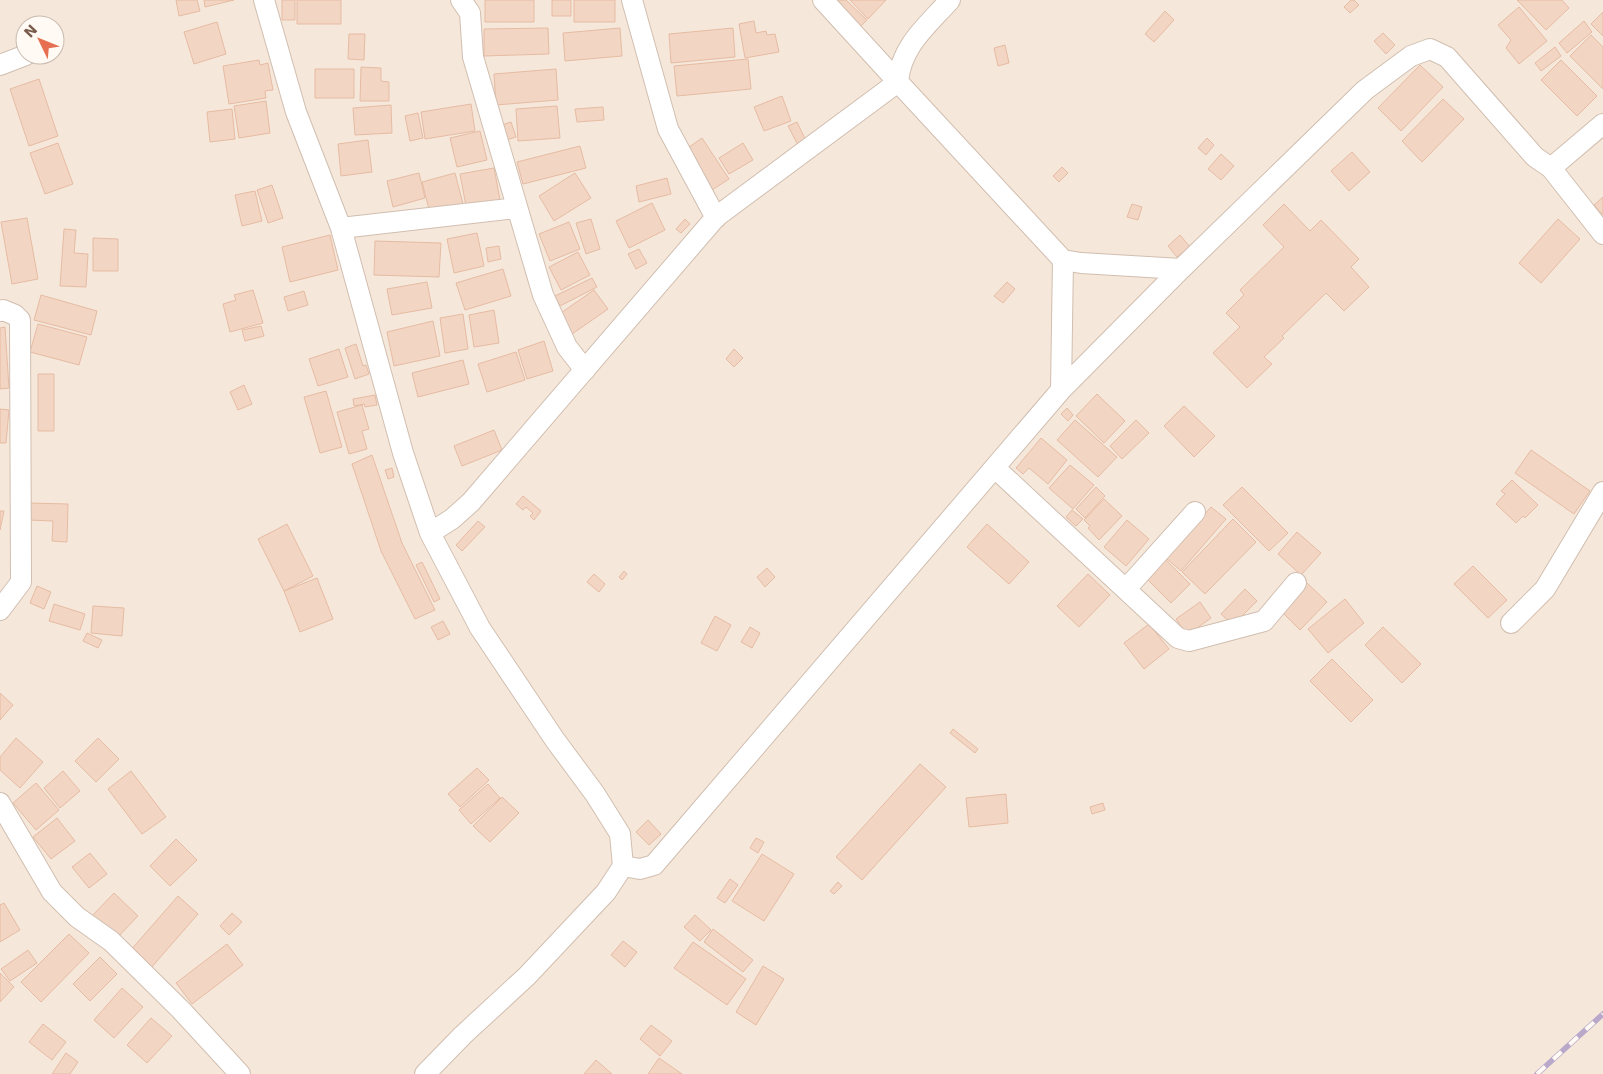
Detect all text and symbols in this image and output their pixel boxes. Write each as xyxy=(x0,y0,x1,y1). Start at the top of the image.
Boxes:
north arrow xyxy=(15,15,65,65)
text: N xyxy=(21,21,40,41)

